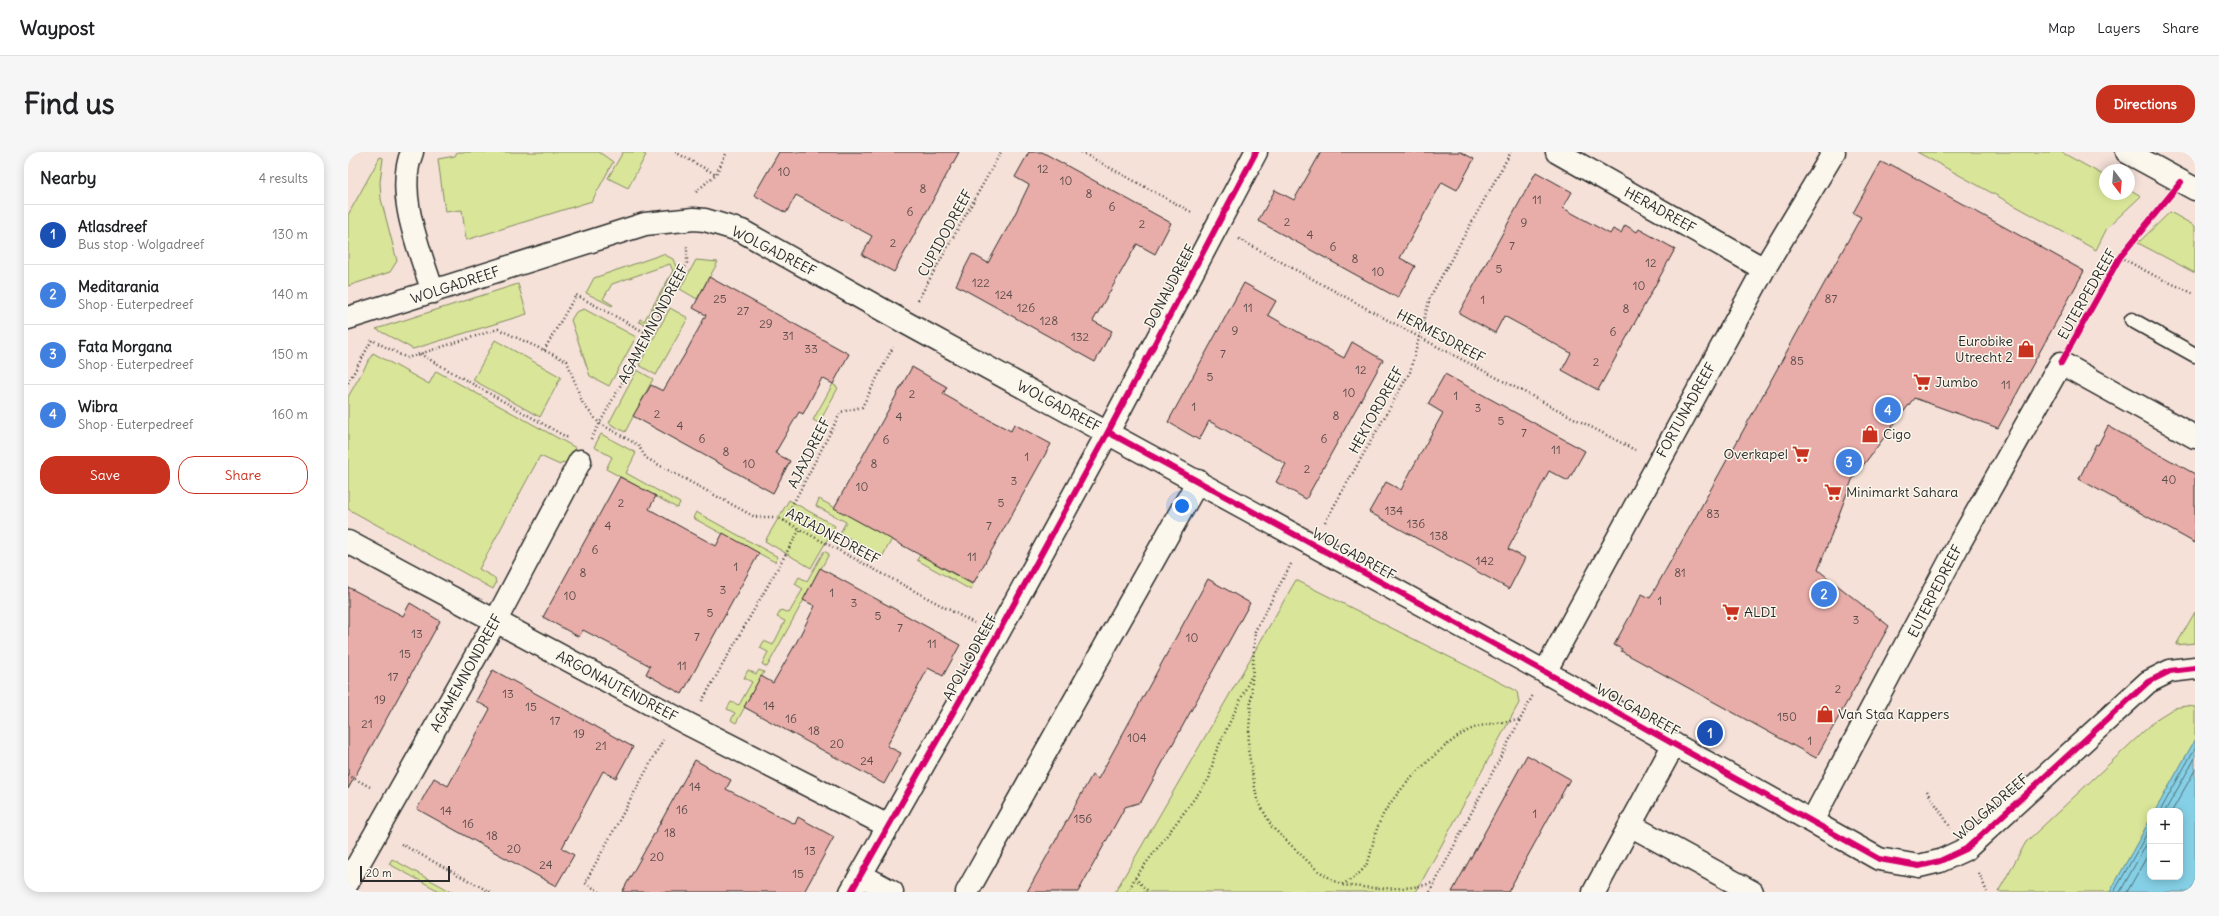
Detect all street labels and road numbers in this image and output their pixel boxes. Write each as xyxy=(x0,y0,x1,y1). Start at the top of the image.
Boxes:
street label: HERADREEF xyxy=(1621,183,1699,237)
street label: CUPIDODREEF xyxy=(914,186,976,280)
street label: WOLGADREEF xyxy=(729,222,819,280)
street label: DONAUDREEF xyxy=(1140,241,1200,331)
street label: EUTERPEDREEF xyxy=(2054,245,2120,343)
street label: AGAMEMNONDREEF xyxy=(614,261,692,387)
street label: WOLGADREEF xyxy=(408,262,502,308)
street label: HERMESDREEF xyxy=(1394,305,1488,367)
street label: FORTUNADREEF xyxy=(1652,359,1720,461)
street label: HEKTORDREEF xyxy=(1345,363,1407,457)
street label: WOLGADREEF xyxy=(1014,376,1104,436)
street label: AJAXDREEF xyxy=(784,415,834,491)
street label: ARIADNEDREEF xyxy=(783,504,883,568)
street label: WOLGADREEF xyxy=(1309,524,1399,584)
street label: EUTERPEDREEF xyxy=(1904,541,1966,641)
street label: APOLLODREEF xyxy=(939,610,1001,704)
street label: AGAMEMNONDREEF xyxy=(426,611,506,735)
street label: ARGONAUTENDREEF xyxy=(553,646,681,726)
street label: WOLGADREEF xyxy=(1593,680,1683,740)
street label: WOLGADREEF xyxy=(1950,770,2032,844)

